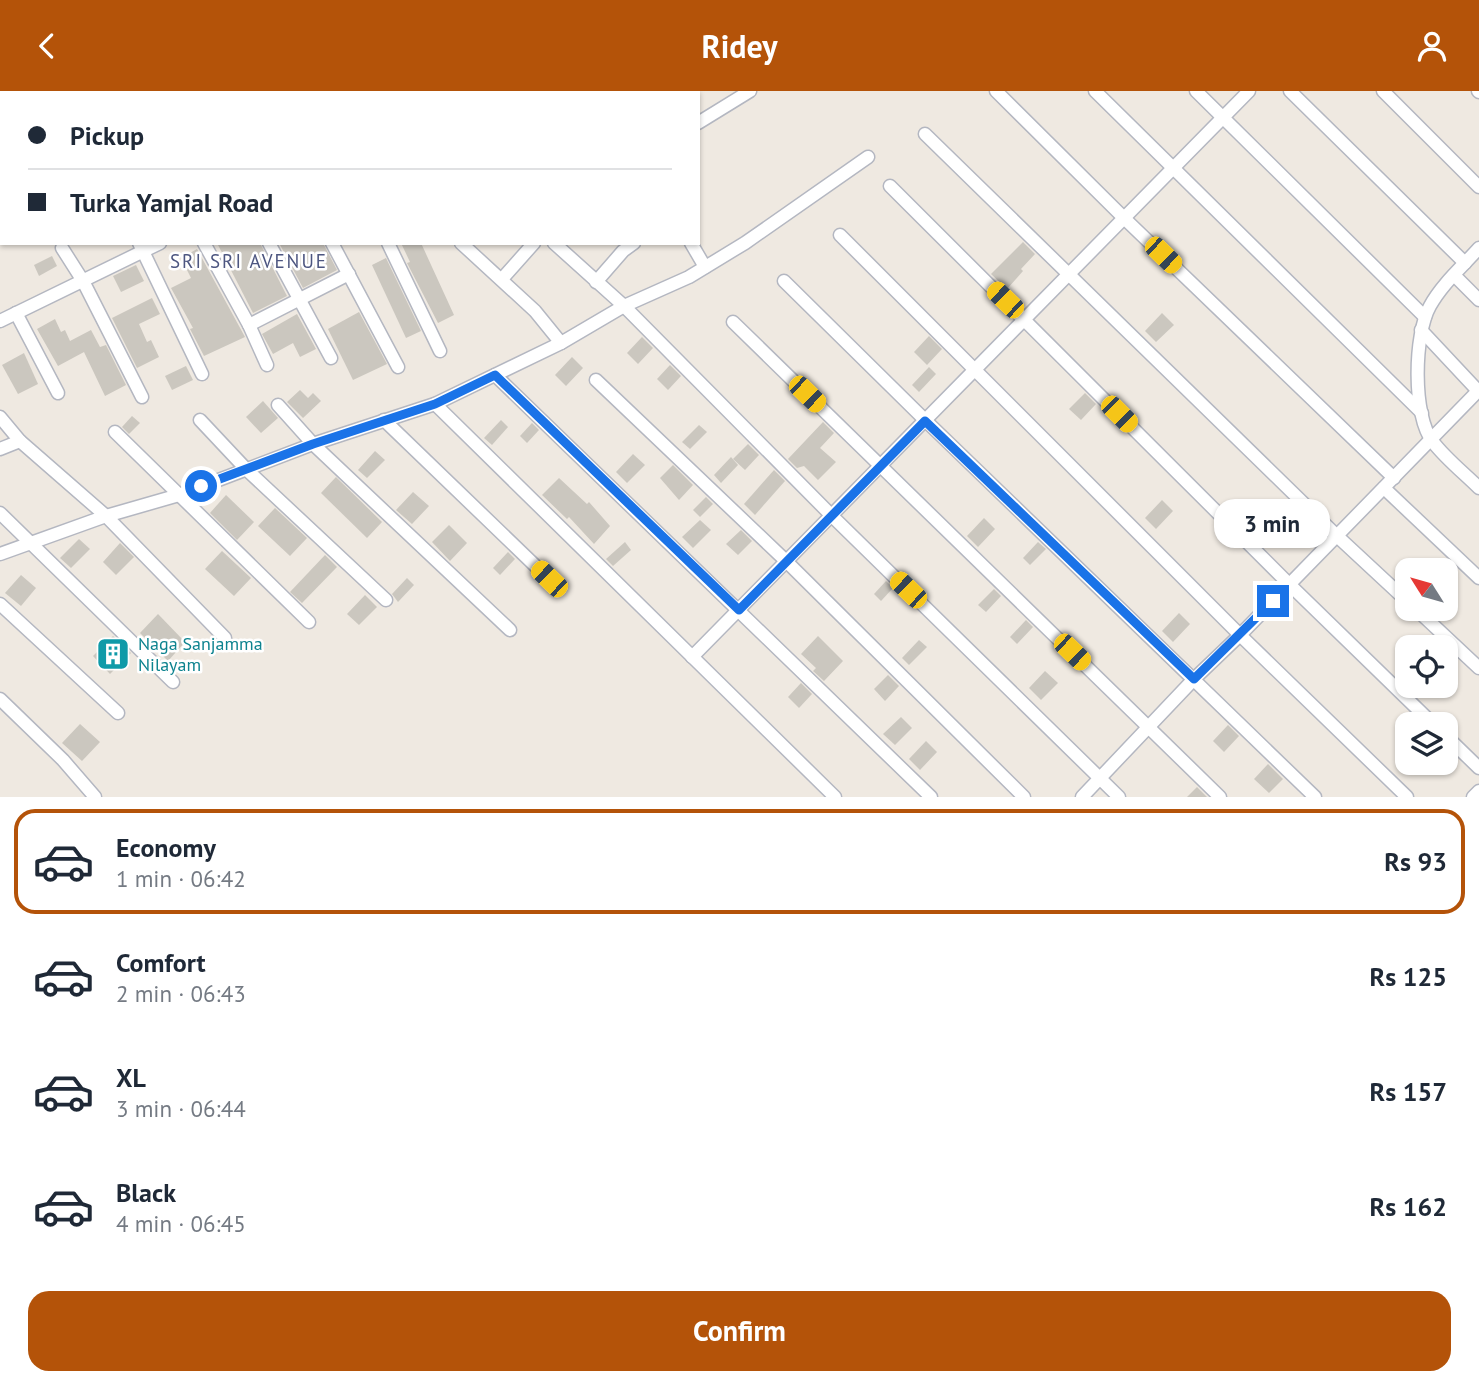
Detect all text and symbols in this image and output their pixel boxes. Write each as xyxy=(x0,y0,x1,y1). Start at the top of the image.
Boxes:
text: Ridey xyxy=(701,25,778,67)
icon: back xyxy=(28,27,66,65)
icon: person xyxy=(1413,27,1451,65)
text: Pickup xyxy=(70,119,144,152)
text: Turka Yamjal Road xyxy=(70,186,273,219)
car xyxy=(1141,233,1186,277)
district label: SRI SRI AVENUE xyxy=(170,249,328,273)
car xyxy=(983,278,1028,322)
car xyxy=(785,372,830,416)
car xyxy=(1097,392,1142,436)
route start xyxy=(185,470,217,502)
callout: 3 min xyxy=(1215,499,1331,549)
text: 3 min xyxy=(1244,509,1300,538)
car xyxy=(527,557,572,601)
north arrow xyxy=(1395,558,1458,621)
map controls xyxy=(1395,558,1458,775)
car xyxy=(886,568,931,612)
route end xyxy=(1257,585,1289,617)
car xyxy=(1050,630,1095,674)
place label: Naga Sanjamma Nilayam xyxy=(138,632,263,676)
building icon: Naga Sanjamma Nilayam xyxy=(94,635,132,673)
button: locate xyxy=(1395,635,1458,698)
button: layers xyxy=(1395,712,1458,775)
icon: car xyxy=(32,830,95,893)
text: Economy xyxy=(116,831,216,864)
text: Rs 93 xyxy=(1384,845,1447,878)
text: 1 min · 06:42 xyxy=(116,864,246,893)
icon: car xyxy=(32,945,95,1008)
text: Comfort xyxy=(116,946,206,979)
text: Rs 125 xyxy=(1370,960,1447,993)
text: 2 min · 06:43 xyxy=(116,979,246,1008)
icon: car xyxy=(32,1060,95,1123)
text: XL xyxy=(116,1061,146,1094)
text: Rs 157 xyxy=(1370,1075,1447,1108)
text: 3 min · 06:44 xyxy=(116,1094,246,1123)
icon: car xyxy=(32,1175,95,1238)
text: Black xyxy=(116,1176,176,1209)
text: Rs 162 xyxy=(1370,1190,1447,1223)
text: 4 min · 06:45 xyxy=(116,1209,246,1238)
button: Confirm xyxy=(28,1291,1451,1371)

